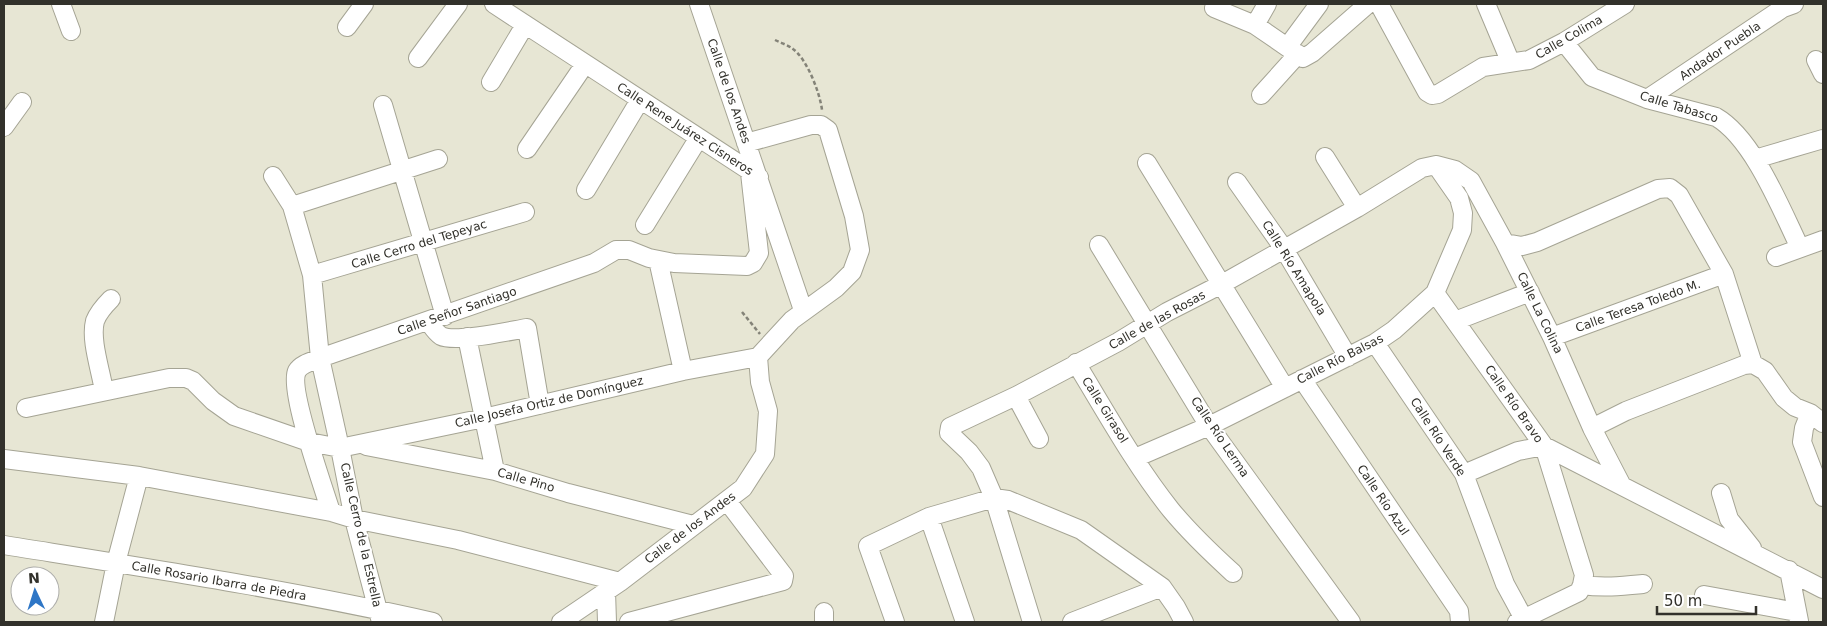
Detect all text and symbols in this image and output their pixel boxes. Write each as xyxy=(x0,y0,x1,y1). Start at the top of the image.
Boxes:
street label: Calle Colima xyxy=(1533,12,1605,62)
street label: Andador Puebla xyxy=(1677,19,1763,83)
street label: Calle de los Andes xyxy=(704,37,754,145)
street label: Calle Rene Juárez Cisneros xyxy=(614,80,756,178)
street label: Calle Tabasco xyxy=(1638,88,1720,126)
street label: Calle Cerro del Tepeyac xyxy=(350,217,488,271)
street label: Calle Río Amapola xyxy=(1259,218,1329,318)
street label: Calle La Colina xyxy=(1514,270,1566,356)
street label: Calle Teresa Toledo M. xyxy=(1574,277,1702,335)
street label: Calle Señor Santiago xyxy=(396,284,518,338)
street label: Calle de las Rosas xyxy=(1106,288,1208,352)
street label: Calle Río Balsas xyxy=(1294,331,1386,387)
street label: Calle Río Bravo xyxy=(1482,363,1546,445)
street label: Calle Josefa Ortiz de Domínguez xyxy=(453,373,645,431)
street label: Calle Girasol xyxy=(1079,374,1131,446)
street label: Calle Río Lerma xyxy=(1188,394,1252,480)
street label: Calle Río Verde xyxy=(1407,395,1469,479)
street label: Calle Cerro de la Estrella xyxy=(338,461,384,609)
street label: Calle Río Azul xyxy=(1354,462,1412,538)
street label: Calle Pino xyxy=(496,465,556,495)
street label: Calle de los Andes xyxy=(642,489,738,567)
street label: Calle Rosario Ibarra de Piedra xyxy=(130,559,308,603)
north arrow xyxy=(10,566,60,616)
text: N xyxy=(28,570,40,586)
scale bar xyxy=(1657,584,1756,616)
text: 50 m xyxy=(1664,592,1702,610)

